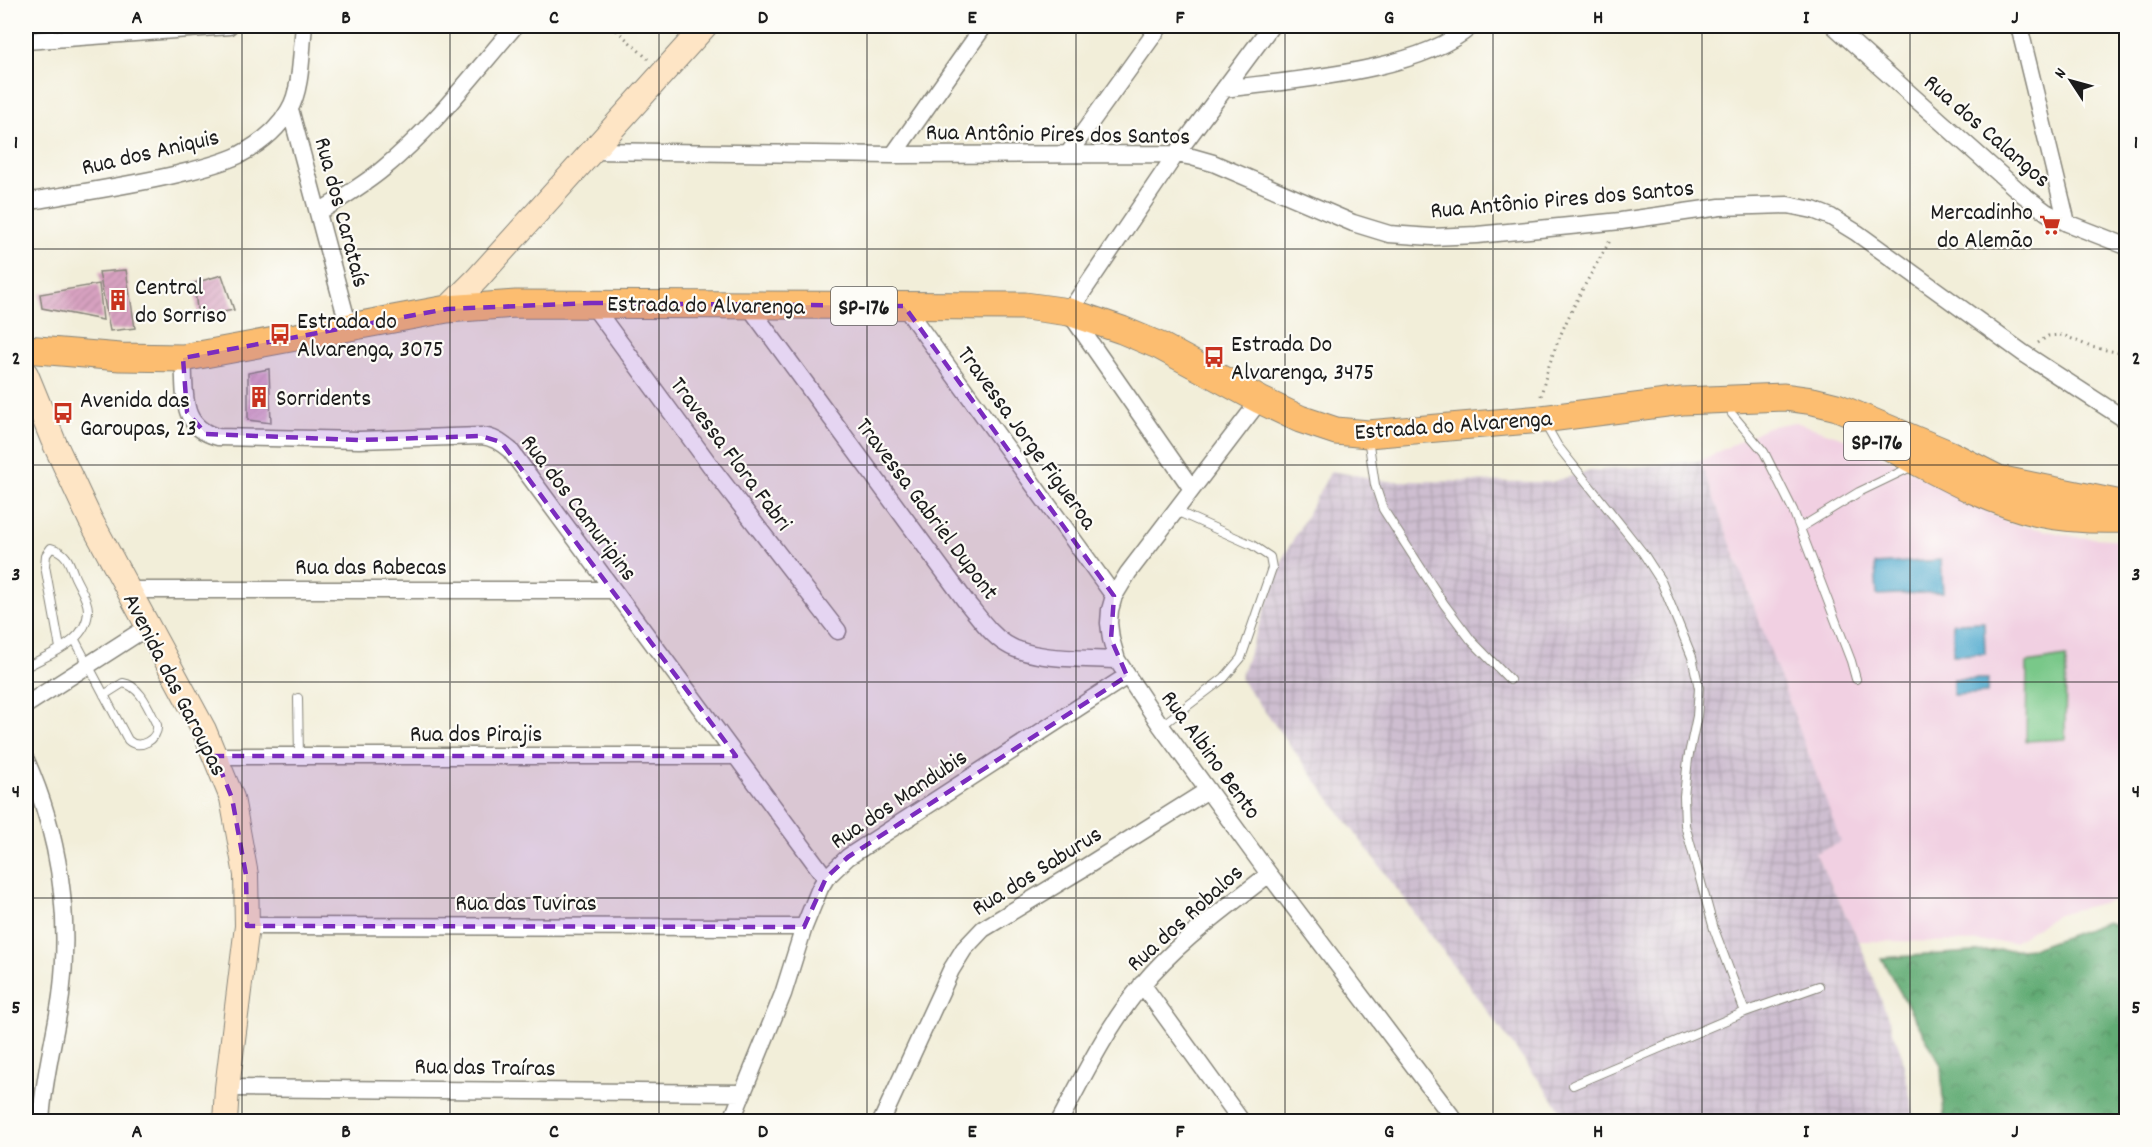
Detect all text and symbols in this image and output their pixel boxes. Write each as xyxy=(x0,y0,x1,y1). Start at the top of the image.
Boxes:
text: A xyxy=(132,5,143,33)
text: B xyxy=(341,5,351,33)
text: C xyxy=(549,5,559,33)
text: D xyxy=(758,5,769,33)
text: E xyxy=(967,5,977,33)
text: F xyxy=(1176,5,1186,33)
text: G xyxy=(1384,5,1394,33)
text: H xyxy=(1593,5,1603,33)
text: I xyxy=(1803,5,1810,33)
text: J xyxy=(2011,5,2019,33)
north arrow xyxy=(2041,51,2101,111)
text: N xyxy=(2049,64,2073,84)
street label: Rua dos Calangos xyxy=(1915,67,2057,197)
street label: Rua Antônio Pires dos Santos xyxy=(925,117,1191,155)
street label: Rua dos Aniquis xyxy=(78,122,223,186)
text: 1 xyxy=(14,130,18,158)
text: 1 xyxy=(2134,130,2138,158)
street label: Rua dos Carataís xyxy=(304,134,376,292)
street label: Rua Antônio Pires dos Santos xyxy=(1429,173,1696,229)
place label: Mercadinho do Alemão xyxy=(1930,197,2033,259)
supermarket icon: Mercadinho do Alemão xyxy=(2038,213,2062,237)
place label: Central do Sorriso xyxy=(135,272,227,334)
road number: SP-176 xyxy=(831,287,897,325)
building icon: Central do Sorriso xyxy=(106,288,130,312)
street label: Estrada do Alvarenga xyxy=(607,288,806,326)
place label: Estrada do Alvarenga, 3075 xyxy=(297,306,444,368)
bus stop icon: Estrada do Alvarenga, 3075 xyxy=(268,322,292,346)
place label: Estrada Do Alvarenga, 3475 xyxy=(1231,329,1374,391)
street label: Travessa Jorge Figueroa xyxy=(947,340,1104,538)
bus stop icon: Estrada Do Alvarenga, 3475 xyxy=(1202,345,1226,369)
text: 2 xyxy=(12,346,20,374)
text: 2 xyxy=(2132,346,2140,374)
street label: Travessa Flora Fabri xyxy=(660,370,799,539)
place label: Sorridents xyxy=(276,383,371,417)
place label: Avenida das Garoupas, 23 xyxy=(80,385,197,447)
building icon: Sorridents xyxy=(247,385,271,409)
bus stop icon: Avenida das Garoupas, 23 xyxy=(51,401,75,425)
street label: Estrada do Alvarenga xyxy=(1353,403,1554,451)
street label: Travessa Gabriel Dupont xyxy=(846,412,1006,608)
road number: SP-176 xyxy=(1844,422,1910,460)
street label: Rua dos Camuripins xyxy=(511,428,644,589)
street label: Rua das Rabecas xyxy=(295,552,447,586)
text: 3 xyxy=(12,562,20,590)
text: 3 xyxy=(2132,562,2140,590)
street label: Avenida das Garoupas xyxy=(113,588,234,783)
street label: Rua Albino Bento xyxy=(1151,684,1268,827)
street label: Rua dos Pirajis xyxy=(410,719,542,753)
street label: Rua dos Mandubis xyxy=(824,742,975,859)
text: 4 xyxy=(12,779,20,807)
text: 4 xyxy=(2132,779,2140,807)
street label: Rua dos Saburus xyxy=(966,819,1109,926)
street label: Rua dos Robalos xyxy=(1120,857,1252,981)
street label: Rua das Tuviras xyxy=(455,888,597,922)
text: 5 xyxy=(11,995,21,1023)
text: 5 xyxy=(2131,995,2141,1023)
street label: Rua das Traíras xyxy=(414,1051,556,1087)
text: A xyxy=(132,1119,143,1147)
text: B xyxy=(341,1119,351,1147)
text: C xyxy=(549,1119,559,1147)
text: D xyxy=(758,1119,769,1147)
text: E xyxy=(967,1119,977,1147)
text: F xyxy=(1176,1119,1186,1147)
text: G xyxy=(1384,1119,1394,1147)
text: H xyxy=(1593,1119,1603,1147)
text: I xyxy=(1803,1119,1810,1147)
text: J xyxy=(2011,1119,2019,1147)

